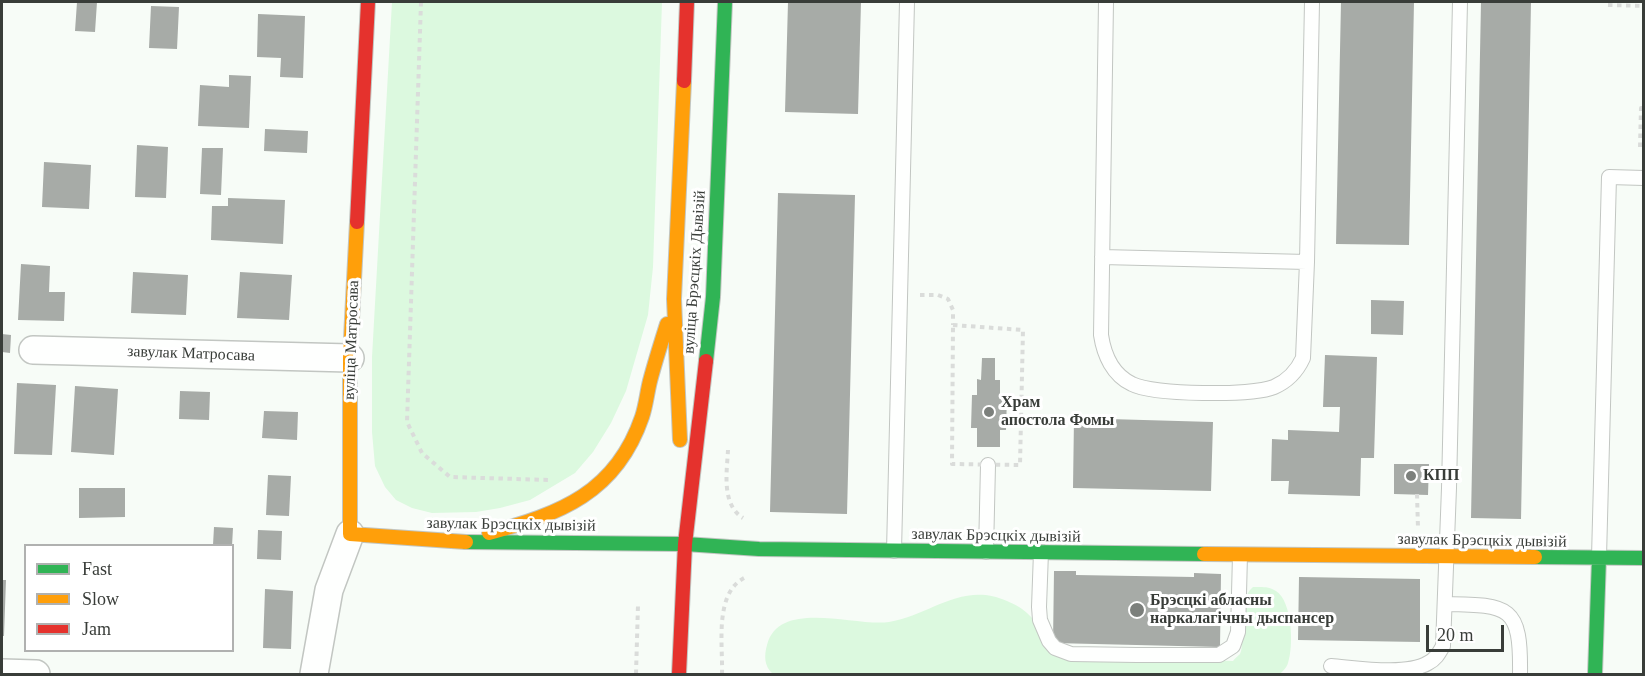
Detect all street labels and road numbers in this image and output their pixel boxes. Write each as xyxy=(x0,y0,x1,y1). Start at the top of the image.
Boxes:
street label: вуліца Брэсцкіх Дывізій xyxy=(680,190,710,354)
street label: вуліца Матросава xyxy=(340,280,364,400)
street label: завулак Матросава xyxy=(127,342,255,366)
street label: завулак Брэсцкіх дывізій xyxy=(426,514,596,536)
street label: завулак Брэсцкіх дывізій xyxy=(911,525,1081,547)
street label: завулак Брэсцкіх дывізій xyxy=(1397,530,1567,552)

